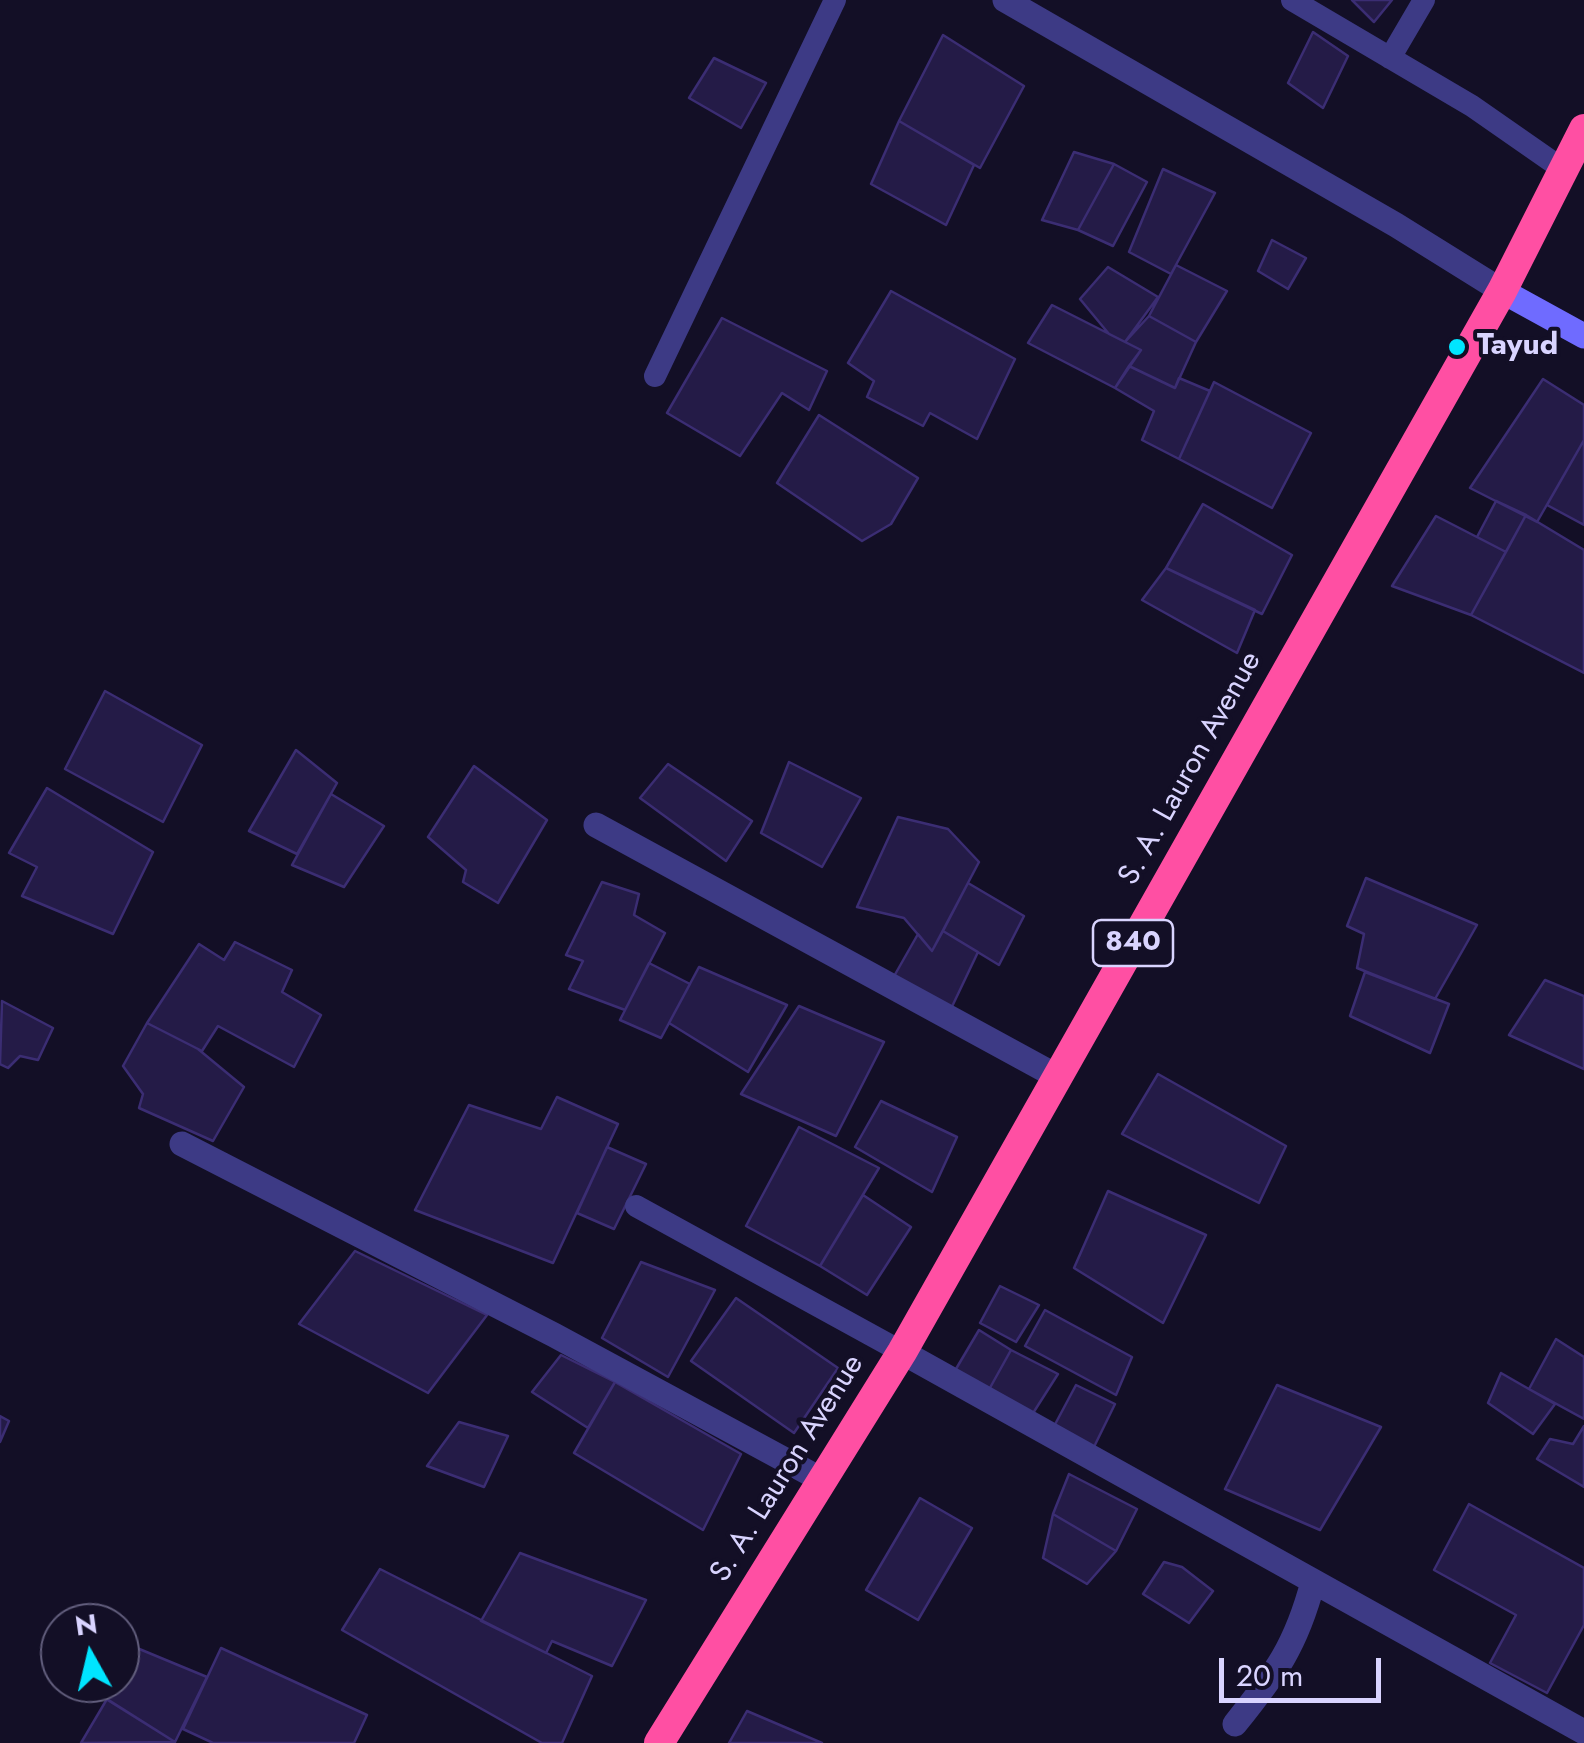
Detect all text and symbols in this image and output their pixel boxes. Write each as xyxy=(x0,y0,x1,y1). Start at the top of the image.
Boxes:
place label: Tayud xyxy=(1477,329,1558,365)
marker: Tayud xyxy=(1446,336,1468,358)
street label: S. A. Lauron Avenue xyxy=(1112,646,1270,892)
road number: 840 xyxy=(1093,920,1173,966)
street label: S. A. Lauron Avenue xyxy=(704,1349,872,1589)
north arrow xyxy=(40,1603,140,1703)
text: N xyxy=(72,1603,100,1647)
scale bar xyxy=(1224,1638,1386,1700)
text: 20 m xyxy=(1236,1654,1303,1697)

